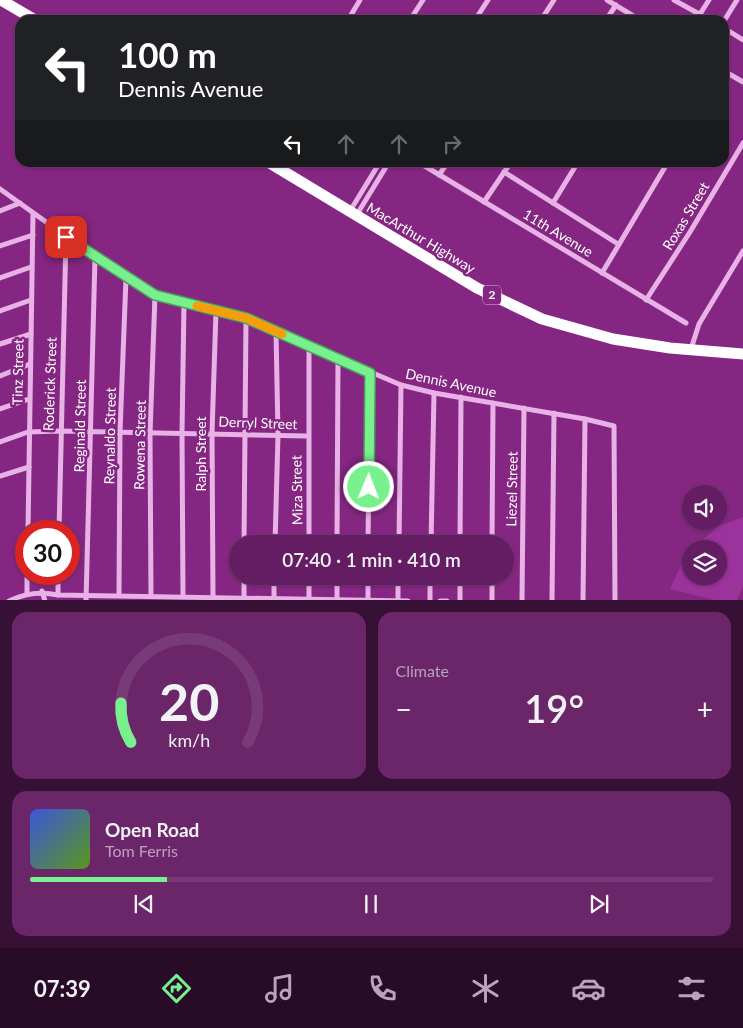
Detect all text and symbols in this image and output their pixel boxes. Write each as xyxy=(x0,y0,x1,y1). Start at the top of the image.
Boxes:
text: 100 m xyxy=(118,33,217,75)
icon: left xyxy=(35,35,100,100)
text: Dennis Avenue xyxy=(118,75,263,102)
icon: left xyxy=(279,130,307,158)
icon: ahead xyxy=(332,130,360,158)
icon: ahead xyxy=(385,130,413,158)
icon: right xyxy=(438,130,466,158)
street label: Roxas Street xyxy=(659,179,713,253)
street label: MacArthur Highway xyxy=(364,198,479,277)
street label: 11th Avenue xyxy=(520,205,596,260)
pin xyxy=(45,216,87,258)
icon: arrive xyxy=(52,223,80,251)
road number: 2 xyxy=(483,286,501,304)
street label: Roderick Street xyxy=(39,337,60,431)
street label: Tinz Street xyxy=(8,339,27,405)
street label: Dennis Avenue xyxy=(404,365,498,400)
street label: Reginald Street xyxy=(70,379,89,472)
street label: Reynaldo Street xyxy=(100,387,119,485)
street label: Rowena Street xyxy=(130,400,149,490)
street label: Derryl Street xyxy=(218,413,298,432)
street label: Ralph Street xyxy=(192,416,209,492)
street label: Liezel Street xyxy=(502,451,521,527)
street label: Miza Street xyxy=(287,455,306,525)
position arrow xyxy=(342,460,394,512)
map controls xyxy=(682,485,727,585)
button: sound xyxy=(682,485,727,530)
speed limit sign: 30 xyxy=(15,520,80,585)
button: layers xyxy=(682,540,727,585)
text: 07:40 · 1 min · 410 m xyxy=(282,548,461,571)
text: Climate xyxy=(396,661,449,680)
text: 20 xyxy=(159,670,219,732)
text: 19° xyxy=(524,685,584,731)
text: − xyxy=(396,692,412,726)
text: + xyxy=(697,692,713,726)
text: km/h xyxy=(168,729,210,751)
text: Open Road xyxy=(105,818,199,841)
text: Tom Ferris xyxy=(105,841,178,860)
icon: previous xyxy=(130,890,158,918)
icon: pause xyxy=(357,890,385,918)
icon: next xyxy=(585,890,613,918)
icon: directions xyxy=(159,971,194,1006)
icon: music xyxy=(262,971,297,1006)
icon: phone xyxy=(365,971,400,1006)
icon: climate xyxy=(468,971,503,1006)
icon: car xyxy=(571,971,606,1006)
icon: filters xyxy=(674,971,709,1006)
text: 07:39 xyxy=(34,975,91,1002)

